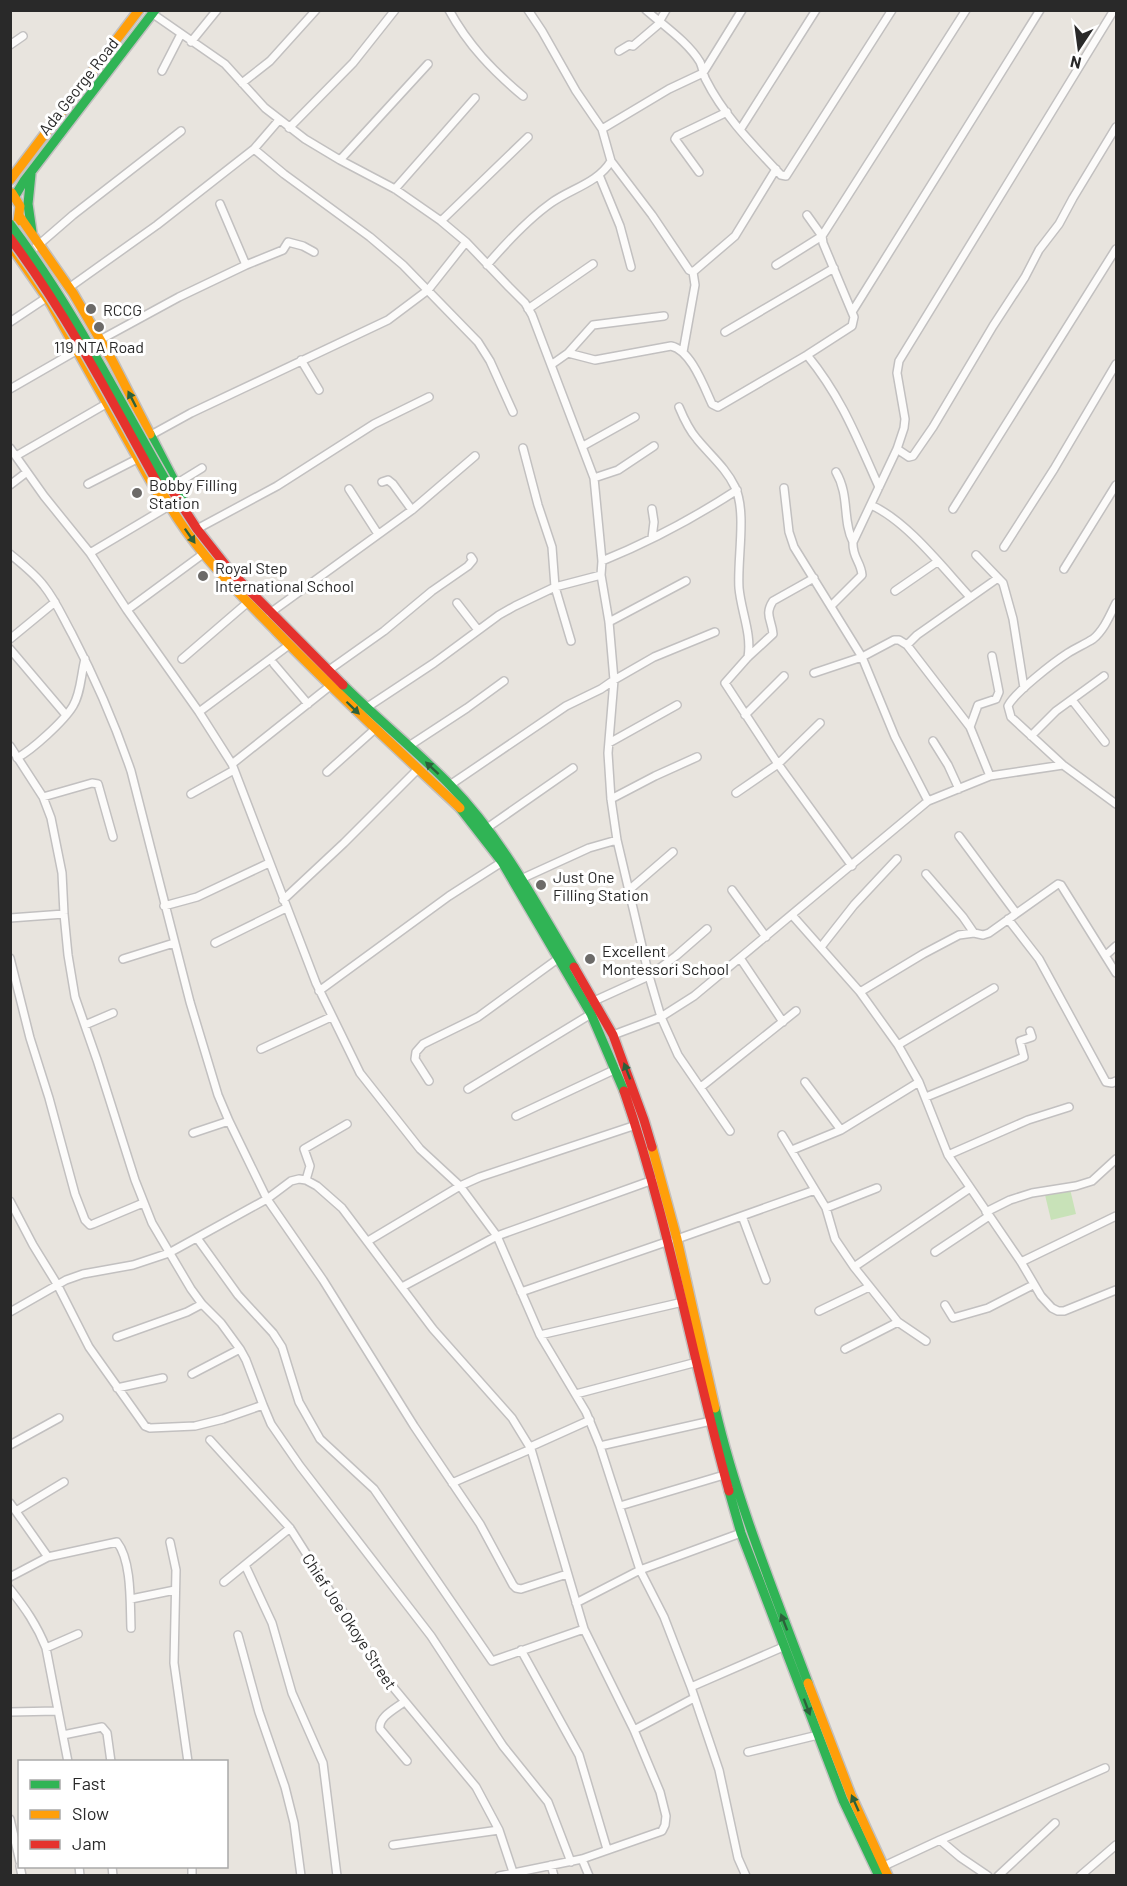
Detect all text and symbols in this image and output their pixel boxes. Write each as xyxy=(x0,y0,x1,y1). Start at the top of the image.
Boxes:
north arrow xyxy=(1049,18,1109,78)
street label: Ada George Road xyxy=(34,34,122,138)
text: N xyxy=(1068,53,1083,74)
place label: RCCG xyxy=(103,300,142,319)
marker: RCCG xyxy=(84,302,98,316)
marker: 119 NTA Road xyxy=(92,320,106,334)
place label: 119 NTA Road xyxy=(54,337,144,356)
one-way arrow xyxy=(127,390,137,407)
place label: Bobby Filling Station xyxy=(149,475,237,512)
marker: Bobby Filling Station xyxy=(130,486,144,500)
one-way arrow xyxy=(184,527,196,543)
place label: Royal Step International School xyxy=(215,558,354,595)
marker: Royal Step International School xyxy=(196,569,210,583)
one-way arrow xyxy=(345,700,359,714)
one-way arrow xyxy=(425,761,440,775)
place label: Just One Filling Station xyxy=(553,867,649,904)
marker: Just One Filling Station xyxy=(534,878,548,892)
place label: Excellent Montessori School xyxy=(602,941,729,978)
marker: Excellent Montessori School xyxy=(583,952,597,966)
one-way arrow xyxy=(622,1062,632,1080)
street label: Chief Joe Okoye Street xyxy=(299,1550,401,1692)
one-way arrow xyxy=(779,1613,788,1631)
one-way arrow xyxy=(803,1698,812,1716)
legend xyxy=(18,1760,228,1868)
text: Fast xyxy=(72,1772,106,1794)
one-way arrow xyxy=(850,1794,860,1812)
text: Slow xyxy=(72,1802,109,1824)
text: Jam xyxy=(72,1832,106,1854)

